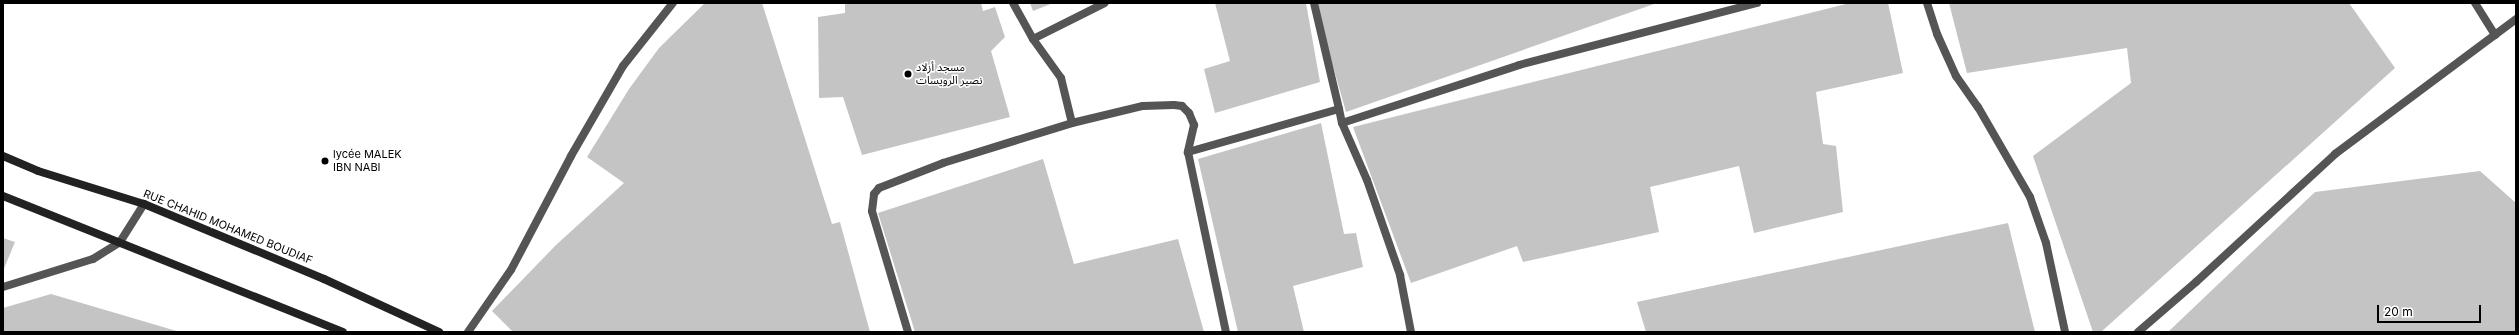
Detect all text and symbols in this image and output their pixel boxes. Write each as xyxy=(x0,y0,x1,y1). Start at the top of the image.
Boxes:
place label: مسجد أزلاد نصير الرويسات xyxy=(916,61,982,87)
marker: مسجد أزلاد نصير الرويسات xyxy=(903,69,913,79)
place label: lycée MALEK IBN NABI xyxy=(333,148,402,174)
marker: lycée MALEK IBN NABI xyxy=(320,156,330,166)
street label: RUE CHAHID MOHAMED BOUDIAF xyxy=(141,187,315,267)
scale bar xyxy=(2379,297,2483,323)
text: 20 m xyxy=(2384,304,2413,319)

